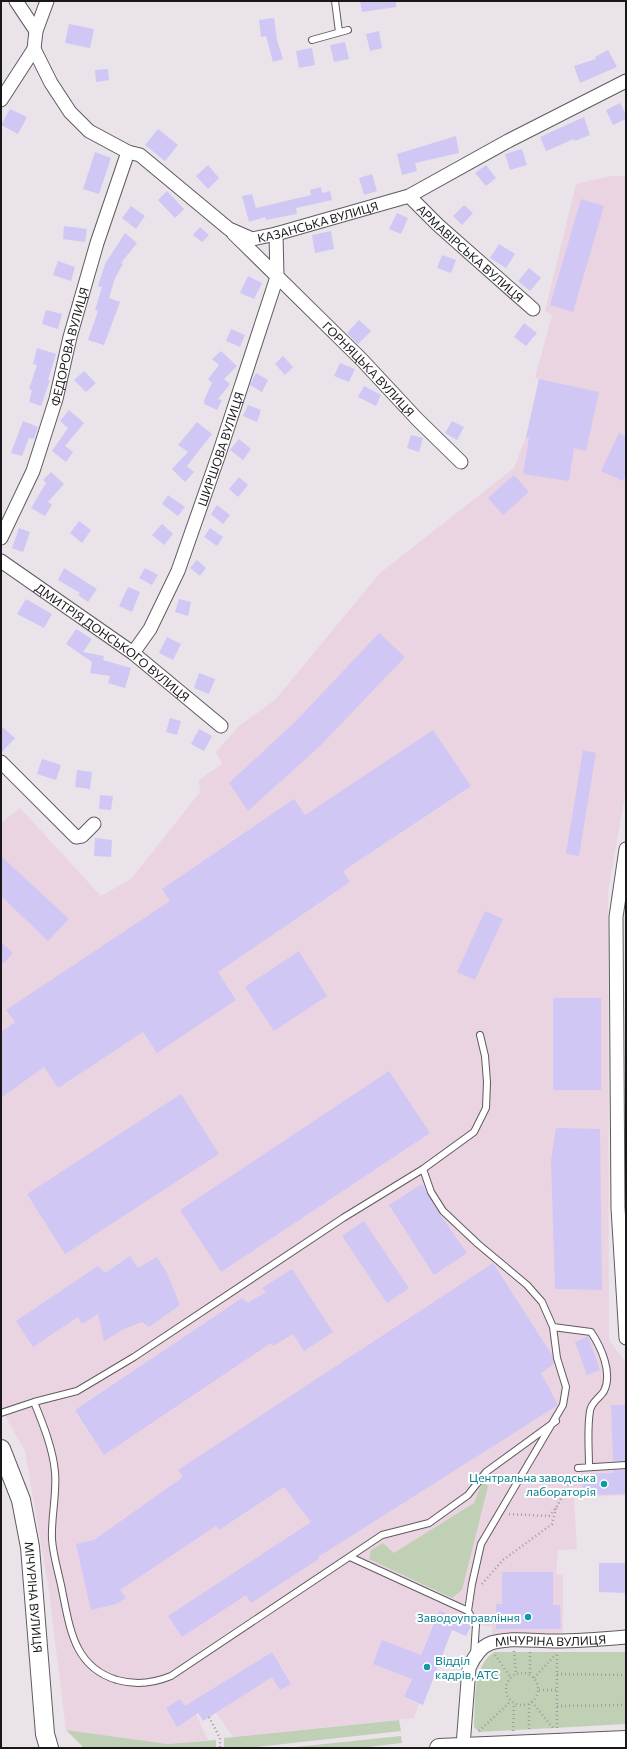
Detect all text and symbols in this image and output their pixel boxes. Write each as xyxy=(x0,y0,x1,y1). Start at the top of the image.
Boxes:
street label: КАЗАНСЬКА ВУЛИЦЯ xyxy=(256,198,380,245)
street label: АРМАВІРСЬКА ВУЛИЦЯ xyxy=(415,202,527,305)
street label: ФЕДОРОВА ВУЛИЦЯ xyxy=(47,285,91,408)
street label: ГОРНЯЦЬКА ВУЛИЦЯ xyxy=(320,318,418,419)
street label: ШИРШОВА ВУЛИЦЯ xyxy=(194,390,246,508)
street label: ДМИТРІЯ ДОНСЬКОГО ВУЛИЦЯ xyxy=(33,580,192,704)
place label: Центральна заводська лабораторія xyxy=(469,1470,596,1498)
marker: Центральна заводська лабораторія xyxy=(599,1479,609,1489)
street label: МІЧУРІНА ВУЛИЦЯ xyxy=(23,1541,45,1653)
place label: Заводоуправління xyxy=(417,1610,520,1624)
marker: Заводоуправління xyxy=(523,1612,533,1622)
street label: МІЧУРІНА ВУЛИЦЯ xyxy=(494,1632,607,1649)
place label: Відділ кадрів, АТС xyxy=(435,1653,499,1681)
marker: Відділ кадрів, АТС xyxy=(422,1662,432,1672)

